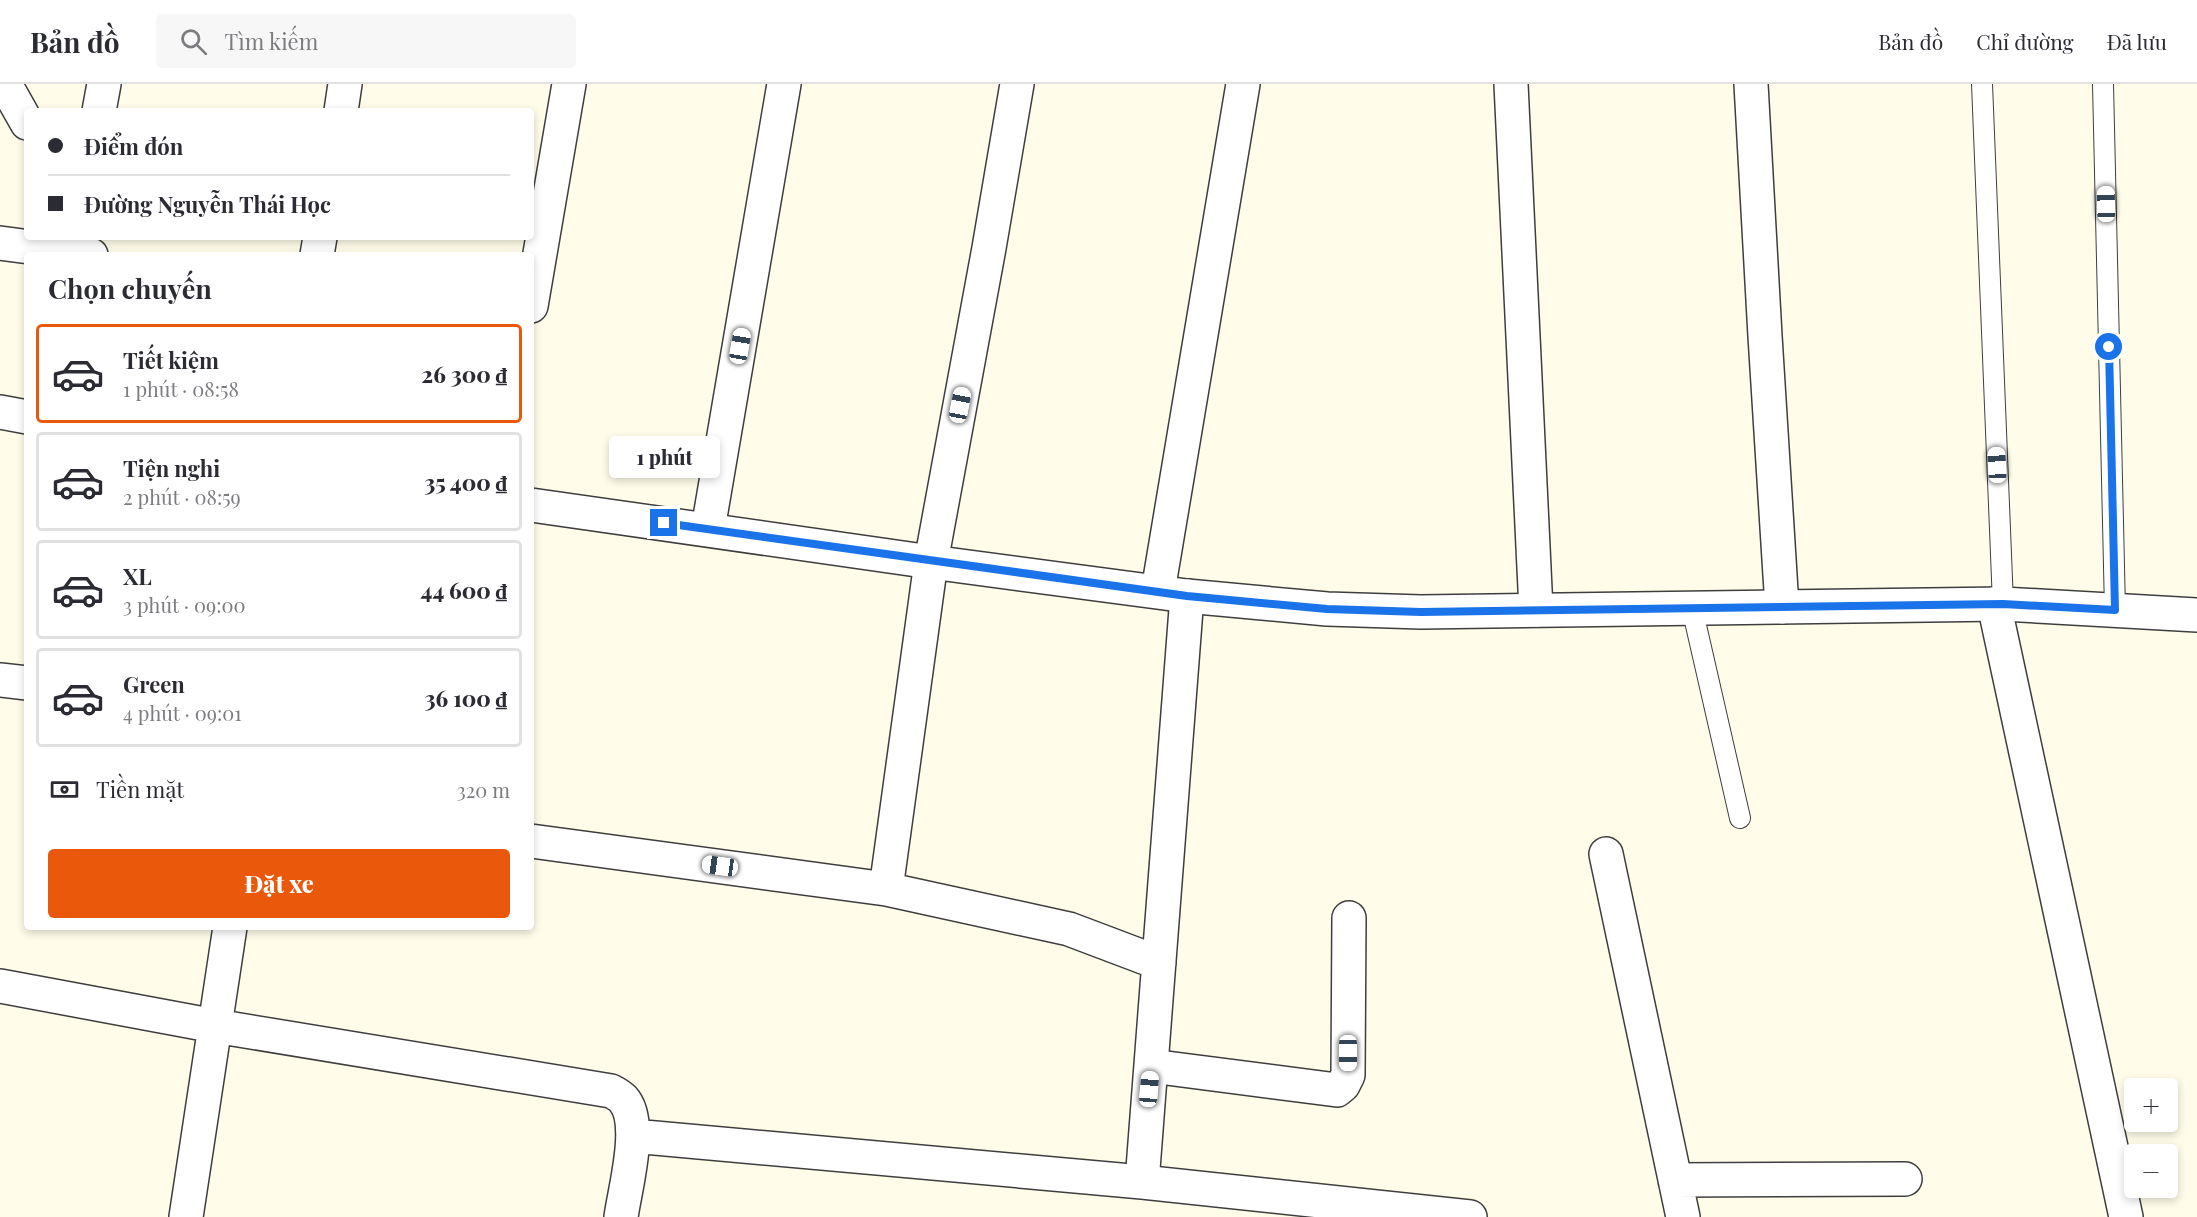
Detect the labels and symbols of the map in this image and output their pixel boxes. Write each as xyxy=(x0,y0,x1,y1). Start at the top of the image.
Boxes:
car xyxy=(2097,186,2115,222)
car xyxy=(728,327,752,365)
route start xyxy=(2095,333,2122,360)
car xyxy=(948,386,972,424)
callout: 1 phút xyxy=(608,436,720,478)
car xyxy=(1987,447,2007,483)
route end xyxy=(650,509,677,536)
car xyxy=(701,855,739,877)
car xyxy=(1339,1035,1357,1071)
car xyxy=(1138,1070,1160,1108)

